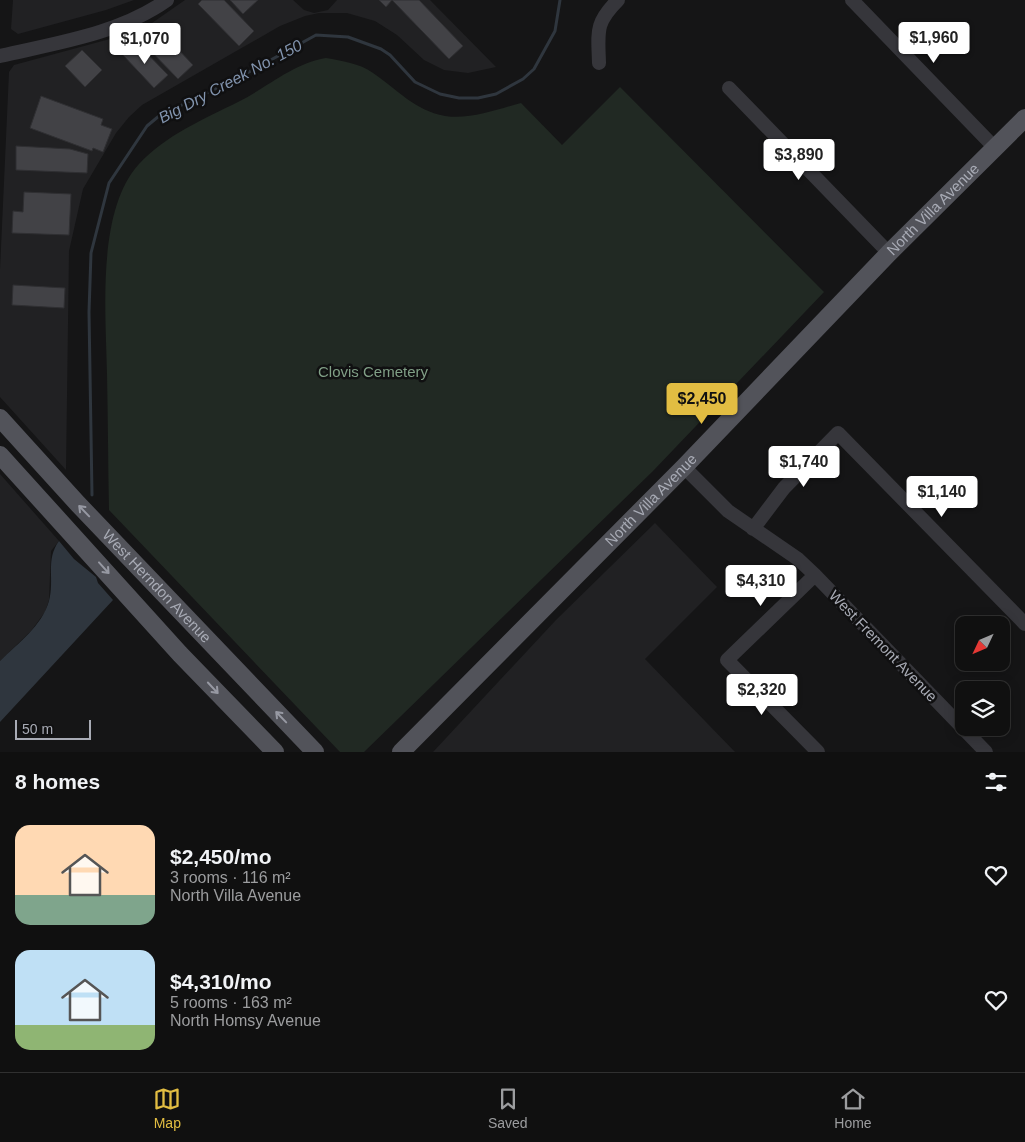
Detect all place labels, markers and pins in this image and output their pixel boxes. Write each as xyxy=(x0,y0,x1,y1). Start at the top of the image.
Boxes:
pin: $1,070 xyxy=(104,22,186,65)
pin: $1,960 xyxy=(893,22,975,64)
pin: $3,890 xyxy=(758,138,840,181)
pin: $2,450 xyxy=(661,382,743,425)
pin: $1,740 xyxy=(763,446,845,488)
pin: $1,140 xyxy=(901,476,983,518)
pin: $4,310 xyxy=(720,564,802,607)
pin: $2,320 xyxy=(721,674,803,716)

